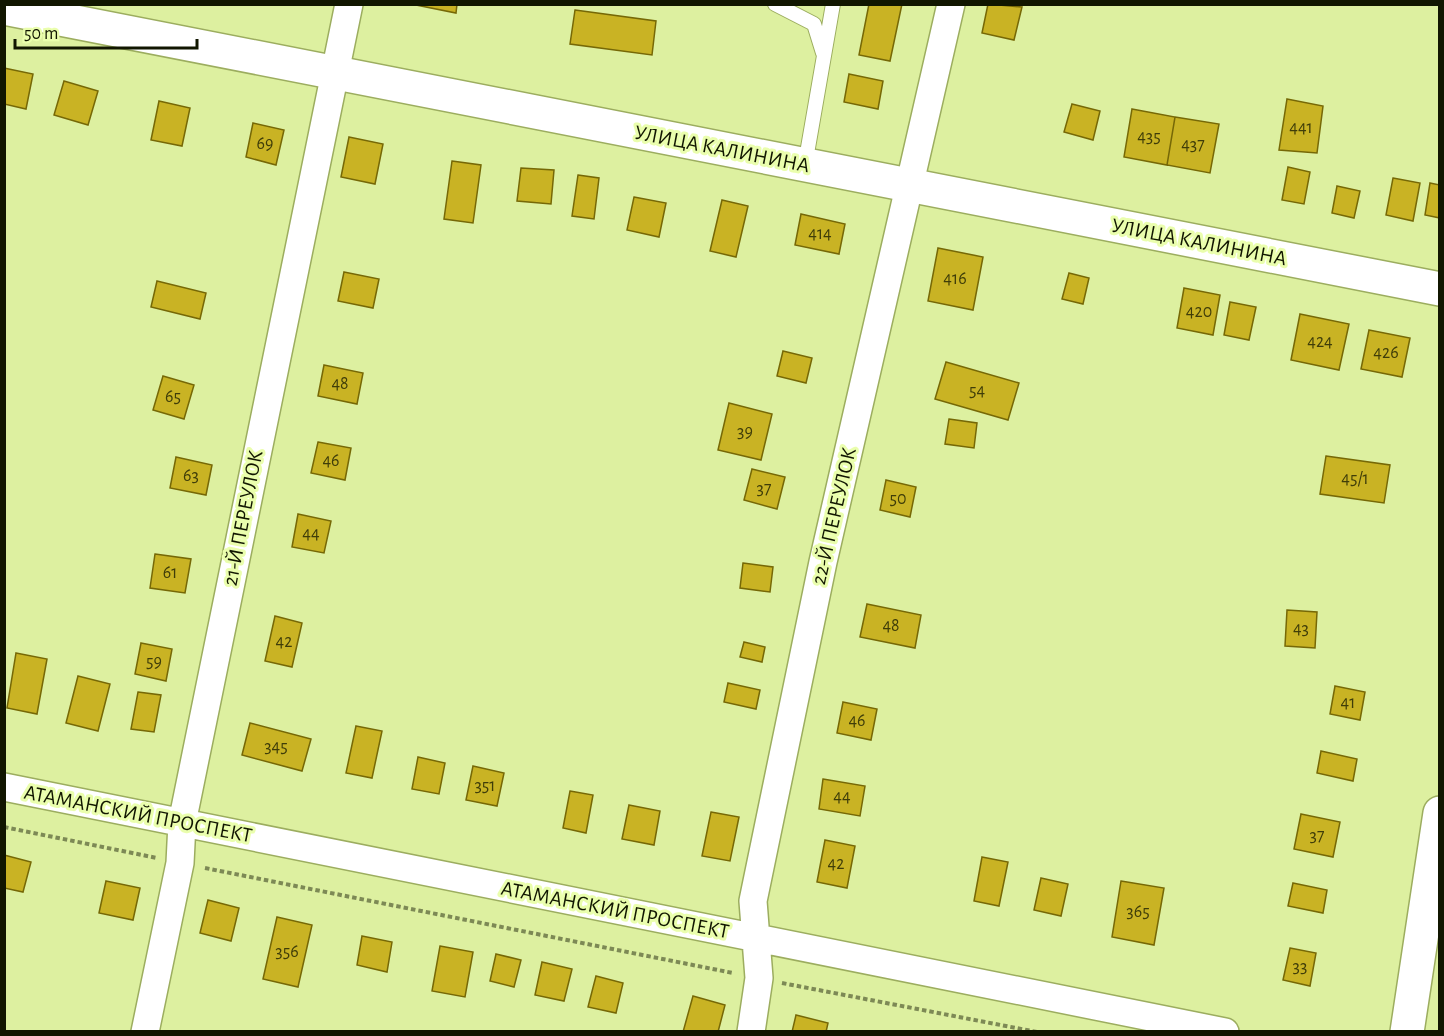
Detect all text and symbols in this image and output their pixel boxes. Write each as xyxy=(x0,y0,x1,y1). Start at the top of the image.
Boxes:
scale bar xyxy=(15,12,196,50)
text: 50 m xyxy=(24,25,58,43)
house number: 441 xyxy=(1289,119,1313,137)
street label: УЛИЦА КАЛИНИНА xyxy=(633,122,811,176)
house number: 435 xyxy=(1137,128,1161,146)
house number: 69 xyxy=(257,135,273,153)
house number: 437 xyxy=(1181,136,1205,154)
street label: УЛИЦА КАЛИНИНА xyxy=(1110,215,1288,269)
house number: 414 xyxy=(808,225,832,243)
house number: 416 xyxy=(943,270,967,288)
house number: 420 xyxy=(1186,303,1212,321)
house number: 424 xyxy=(1307,333,1333,351)
house number: 426 xyxy=(1373,344,1399,362)
house number: 48 xyxy=(331,375,349,393)
house number: 54 xyxy=(969,382,985,400)
house number: 65 xyxy=(165,388,181,406)
house number: 39 xyxy=(737,423,753,441)
street label: 22-Й ПЕРЕУЛОК xyxy=(807,445,860,587)
street label: 21-Й ПЕРЕУЛОК xyxy=(219,448,266,588)
house number: 46 xyxy=(322,452,340,470)
house number: 63 xyxy=(183,467,199,485)
house number: 45/1 xyxy=(1341,470,1369,488)
house number: 37 xyxy=(757,480,771,498)
house number: 50 xyxy=(889,490,907,508)
house number: 44 xyxy=(302,525,320,543)
house number: 61 xyxy=(163,564,177,582)
house number: 48 xyxy=(882,617,900,635)
house number: 43 xyxy=(1293,620,1309,638)
house number: 42 xyxy=(276,633,292,651)
house number: 59 xyxy=(146,653,162,671)
house number: 41 xyxy=(1341,694,1355,712)
house number: 46 xyxy=(848,712,866,730)
house number: 345 xyxy=(264,738,288,756)
house number: 351 xyxy=(474,777,496,795)
street label: АТАМАНСКИЙ ПРОСПЕКТ xyxy=(22,781,254,846)
house number: 44 xyxy=(833,788,851,806)
house number: 37 xyxy=(1310,827,1324,845)
house number: 42 xyxy=(828,855,844,873)
street label: АТАМАНСКИЙ ПРОСПЕКТ xyxy=(499,877,731,942)
house number: 365 xyxy=(1126,903,1150,921)
house number: 356 xyxy=(275,943,299,961)
house number: 33 xyxy=(1293,958,1307,976)

